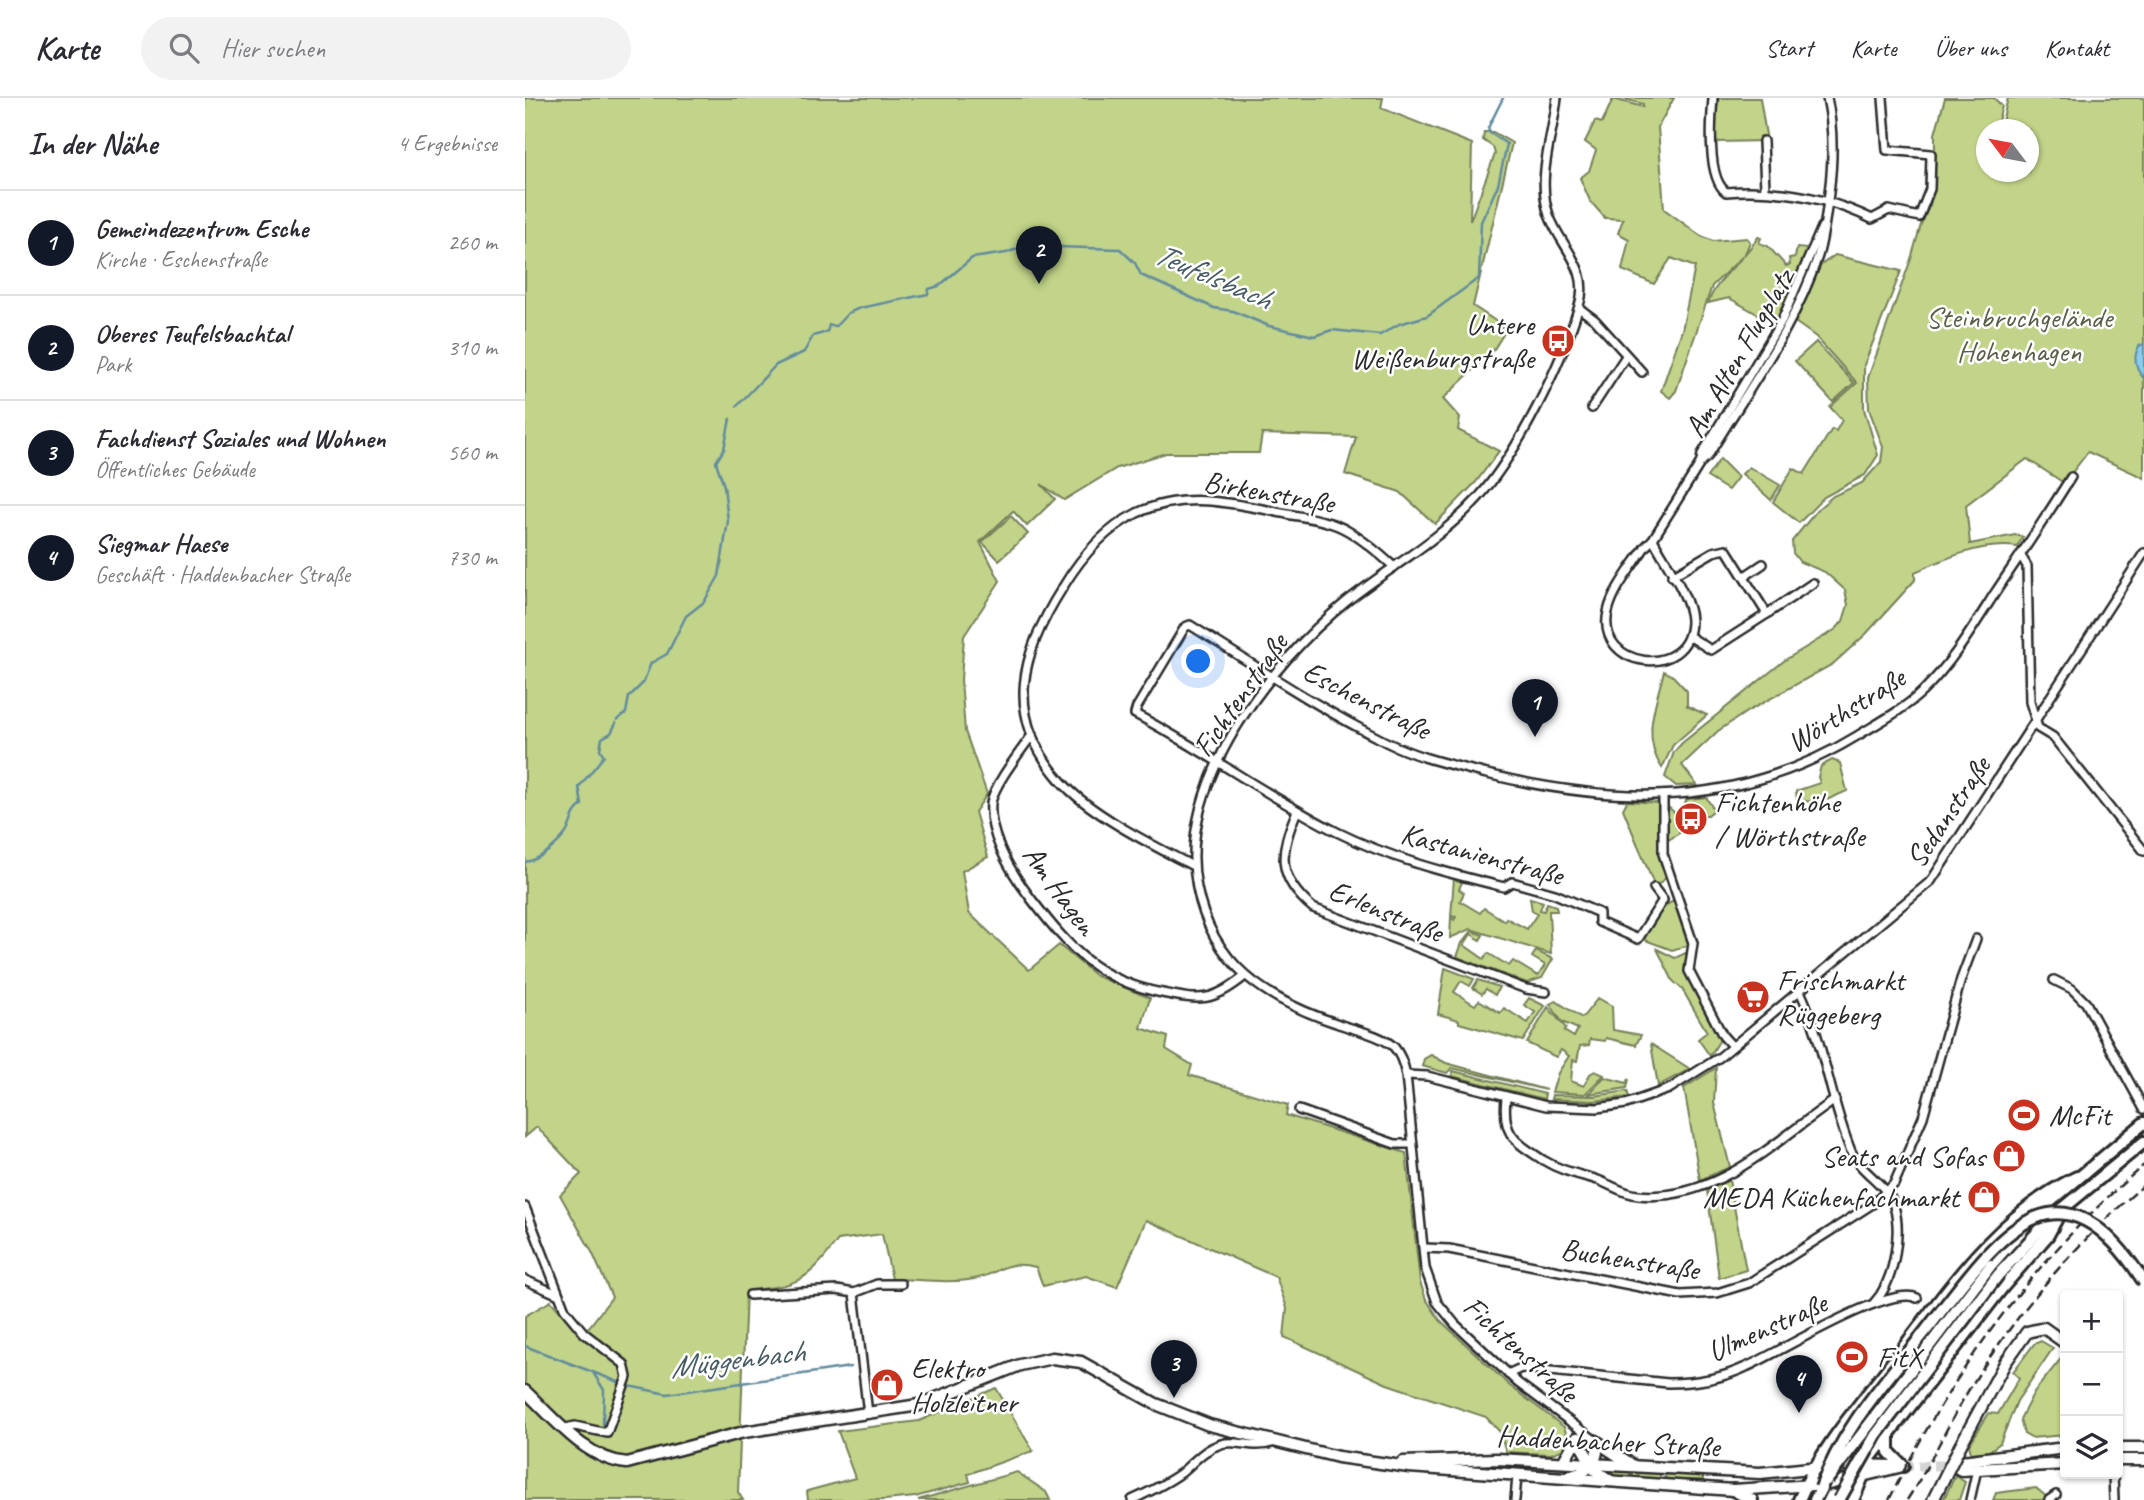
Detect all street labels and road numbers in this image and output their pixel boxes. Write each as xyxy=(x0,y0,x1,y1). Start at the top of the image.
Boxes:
street label: Am Alten Flugplatz xyxy=(1675,259,1804,444)
street label: Birkenstraße xyxy=(1201,462,1339,523)
street label: Fichtenstraße xyxy=(1184,624,1298,764)
street label: Eschenstraße xyxy=(1297,652,1439,749)
street label: Wörthstraße xyxy=(1780,658,1914,761)
street label: Sedanstraße xyxy=(1897,747,2000,875)
street label: Kastanienstraße xyxy=(1397,814,1569,894)
street label: Am Hagen xyxy=(1014,837,1107,944)
street label: Erlenstraße xyxy=(1323,871,1451,952)
street label: Buchenstraße xyxy=(1558,1229,1704,1289)
street label: Ulmenstraße xyxy=(1701,1283,1835,1370)
street label: Fichtenstraße xyxy=(1456,1287,1588,1412)
street label: Haddenbacher Straße xyxy=(1496,1416,1723,1466)

